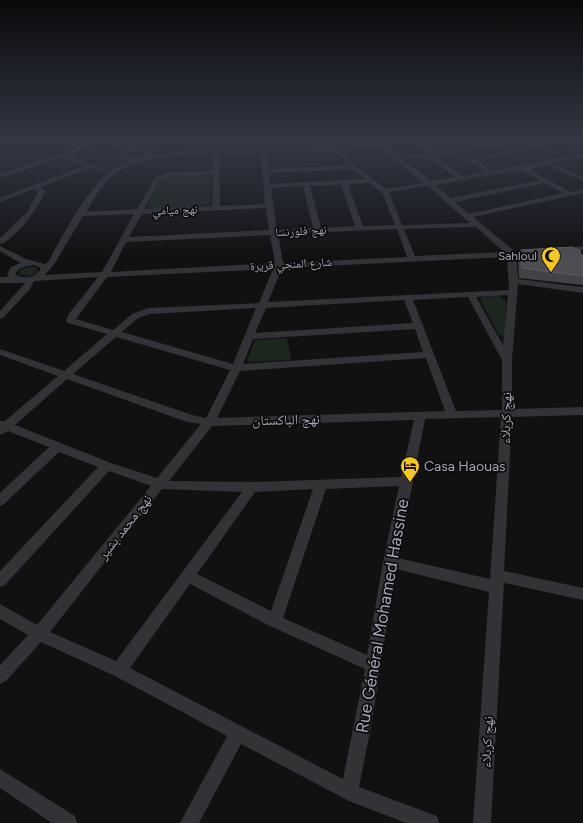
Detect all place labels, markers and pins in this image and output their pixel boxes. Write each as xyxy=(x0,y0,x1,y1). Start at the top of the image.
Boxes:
mosque icon: Sahloul xyxy=(540,245,562,273)
place label: Sahloul xyxy=(498,249,537,263)
hotel icon: Casa Haouas xyxy=(399,455,421,483)
place label: Casa Haouas xyxy=(424,458,506,475)

